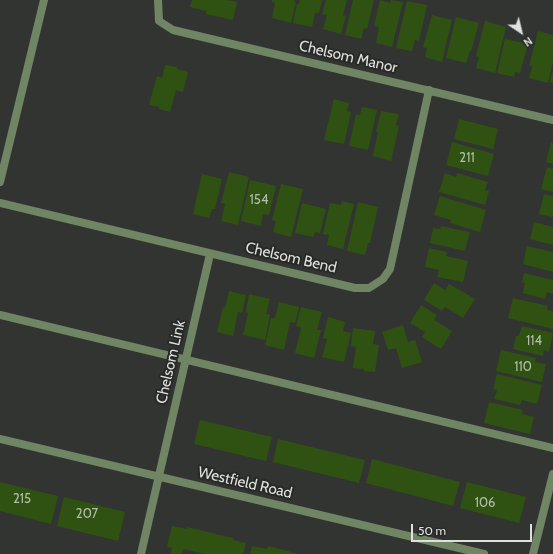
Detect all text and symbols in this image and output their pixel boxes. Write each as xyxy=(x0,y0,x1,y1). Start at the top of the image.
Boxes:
north arrow xyxy=(501,12,541,52)
text: N xyxy=(521,34,535,50)
street label: Chelsom Manor xyxy=(297,37,399,77)
house number: 211 xyxy=(459,150,475,166)
house number: 154 xyxy=(250,192,268,208)
street label: Chelsom Bend xyxy=(244,239,338,277)
street label: Chelsom Link xyxy=(153,318,189,406)
house number: 114 xyxy=(526,333,542,349)
house number: 110 xyxy=(514,359,532,375)
street label: Westfield Road xyxy=(196,463,294,503)
house number: 215 xyxy=(13,491,31,507)
house number: 106 xyxy=(475,495,495,511)
house number: 207 xyxy=(76,506,98,522)
scale bar xyxy=(413,516,534,542)
text: 50 m xyxy=(418,523,446,538)

